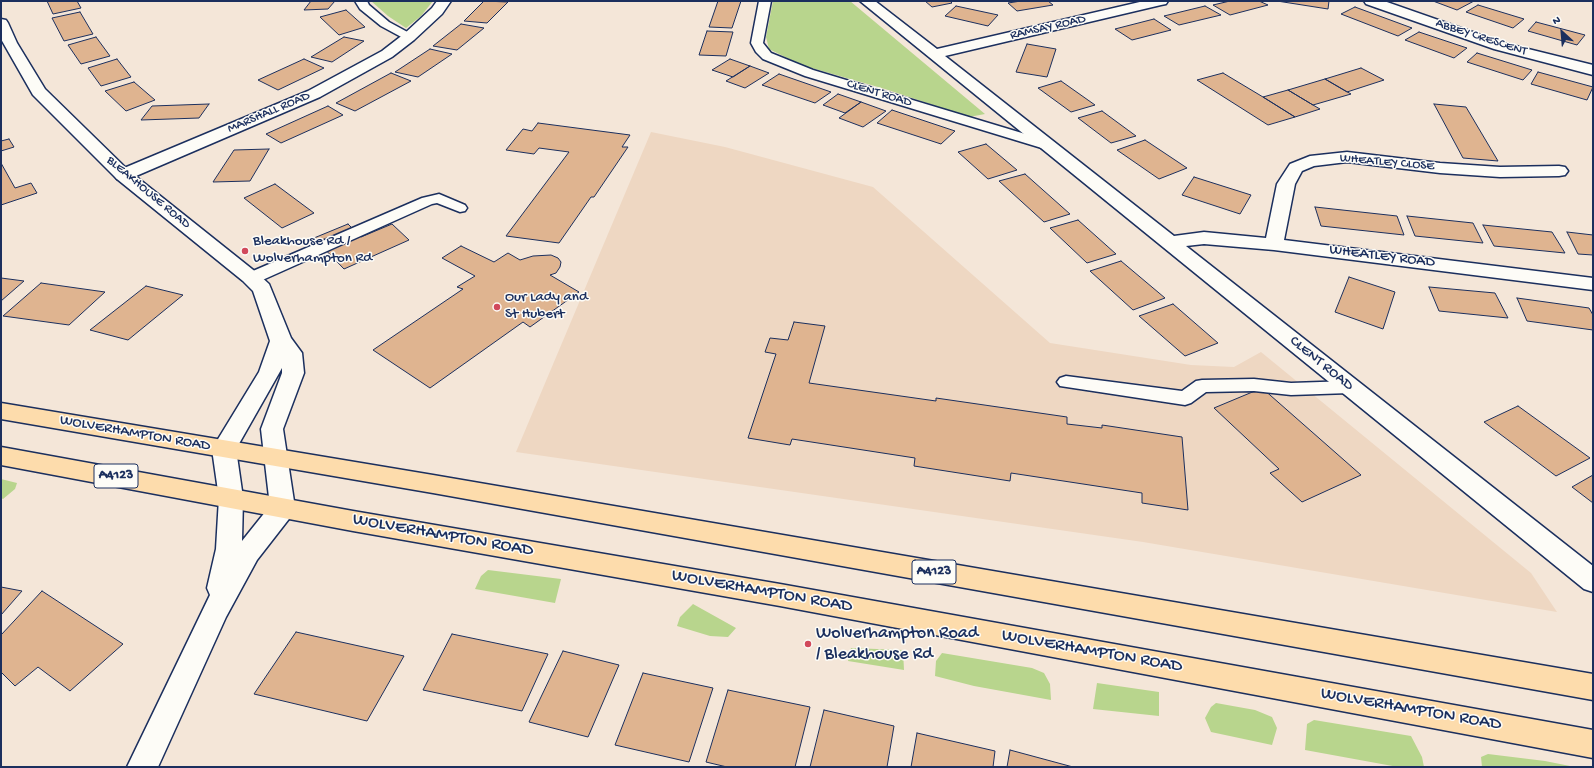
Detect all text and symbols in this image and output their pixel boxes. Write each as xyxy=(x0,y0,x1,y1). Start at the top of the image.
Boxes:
street label: RAMSAY ROAD xyxy=(1009,12,1087,44)
north arrow xyxy=(1542,12,1582,52)
text: N xyxy=(1551,14,1563,28)
street label: ABBEY CRESCENT xyxy=(1434,16,1528,60)
street label: CLENT ROAD xyxy=(845,77,913,111)
street label: MARSHALL ROAD xyxy=(225,89,313,137)
street label: WHEATLEY CLOSE xyxy=(1339,151,1435,175)
street label: BLEAKHOUSE ROAD xyxy=(103,153,193,233)
place label: Bleakhouse Rd / Wolverhampton Rd xyxy=(253,233,372,268)
street label: WHEATLEY ROAD xyxy=(1328,242,1436,272)
marker: Bleakhouse Rd / Wolverhampton Rd xyxy=(240,246,250,256)
place label: Our Lady and St Hubert xyxy=(505,289,588,324)
marker: Our Lady and St Hubert xyxy=(492,302,502,312)
street label: CLENT ROAD xyxy=(1285,333,1357,395)
street label: WOLVERHAMPTON ROAD xyxy=(58,412,212,456)
road number: A4123 xyxy=(94,464,138,488)
street label: WOLVERHAMPTON ROAD xyxy=(351,509,535,563)
road number: A4123 xyxy=(912,560,956,584)
street label: WOLVERHAMPTON ROAD xyxy=(670,565,854,619)
place label: Wolverhampton Road / Bleakhouse Rd xyxy=(816,623,978,666)
street label: WOLVERHAMPTON ROAD xyxy=(1000,625,1184,679)
marker: Wolverhampton Road / Bleakhouse Rd xyxy=(803,639,813,649)
street label: WOLVERHAMPTON ROAD xyxy=(1319,683,1503,737)

